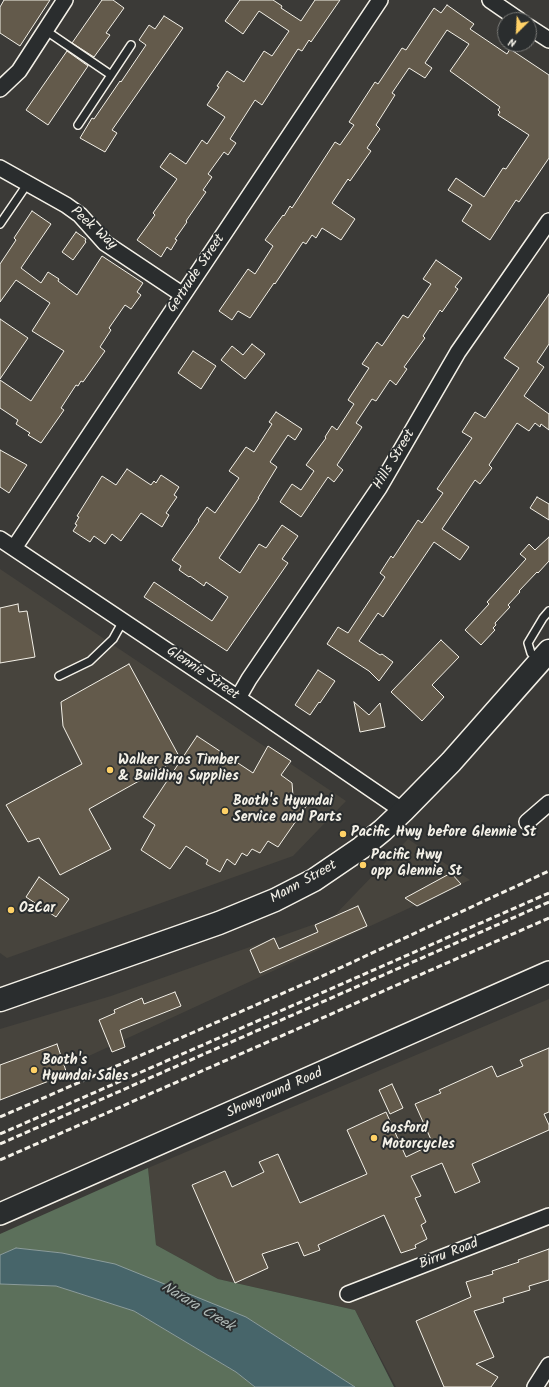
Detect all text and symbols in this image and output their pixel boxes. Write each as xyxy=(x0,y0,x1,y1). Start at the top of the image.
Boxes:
north arrow xyxy=(497,12,537,52)
text: N xyxy=(506,32,519,52)
street label: Peek Way xyxy=(66,204,120,254)
street label: Gertrude Street xyxy=(165,232,229,316)
street label: Hills Street xyxy=(371,427,419,493)
street label: Glennie Street xyxy=(163,644,241,704)
place label: Walker Bros Timber & Building Supplies xyxy=(118,754,239,786)
marker: Walker Bros Timber & Building Supplies xyxy=(105,765,115,775)
place label: Booth's Hyundai Service and Parts xyxy=(233,795,342,828)
marker: Booth's Hyundai Service and Parts xyxy=(220,806,230,816)
place label: Pacific Hwy before Glennie St xyxy=(351,826,536,842)
marker: Pacific Hwy before Glennie St xyxy=(338,829,348,839)
place label: Pacific Hwy opp Glennie St xyxy=(371,849,462,882)
street label: Mann Street xyxy=(268,858,340,908)
marker: Pacific Hwy opp Glennie St xyxy=(358,860,368,870)
place label: OzCar xyxy=(19,902,55,918)
marker: OzCar xyxy=(6,905,16,915)
place label: Booth's Hyundai Sales xyxy=(42,1054,129,1086)
marker: Booth's Hyundai Sales xyxy=(29,1065,39,1075)
street label: Showground Road xyxy=(224,1065,326,1123)
place label: Gosford Motorcycles xyxy=(382,1122,455,1154)
marker: Gosford Motorcycles xyxy=(369,1133,379,1143)
street label: Birru Road xyxy=(417,1236,481,1274)
water label: Narara Creek xyxy=(157,1279,237,1337)

